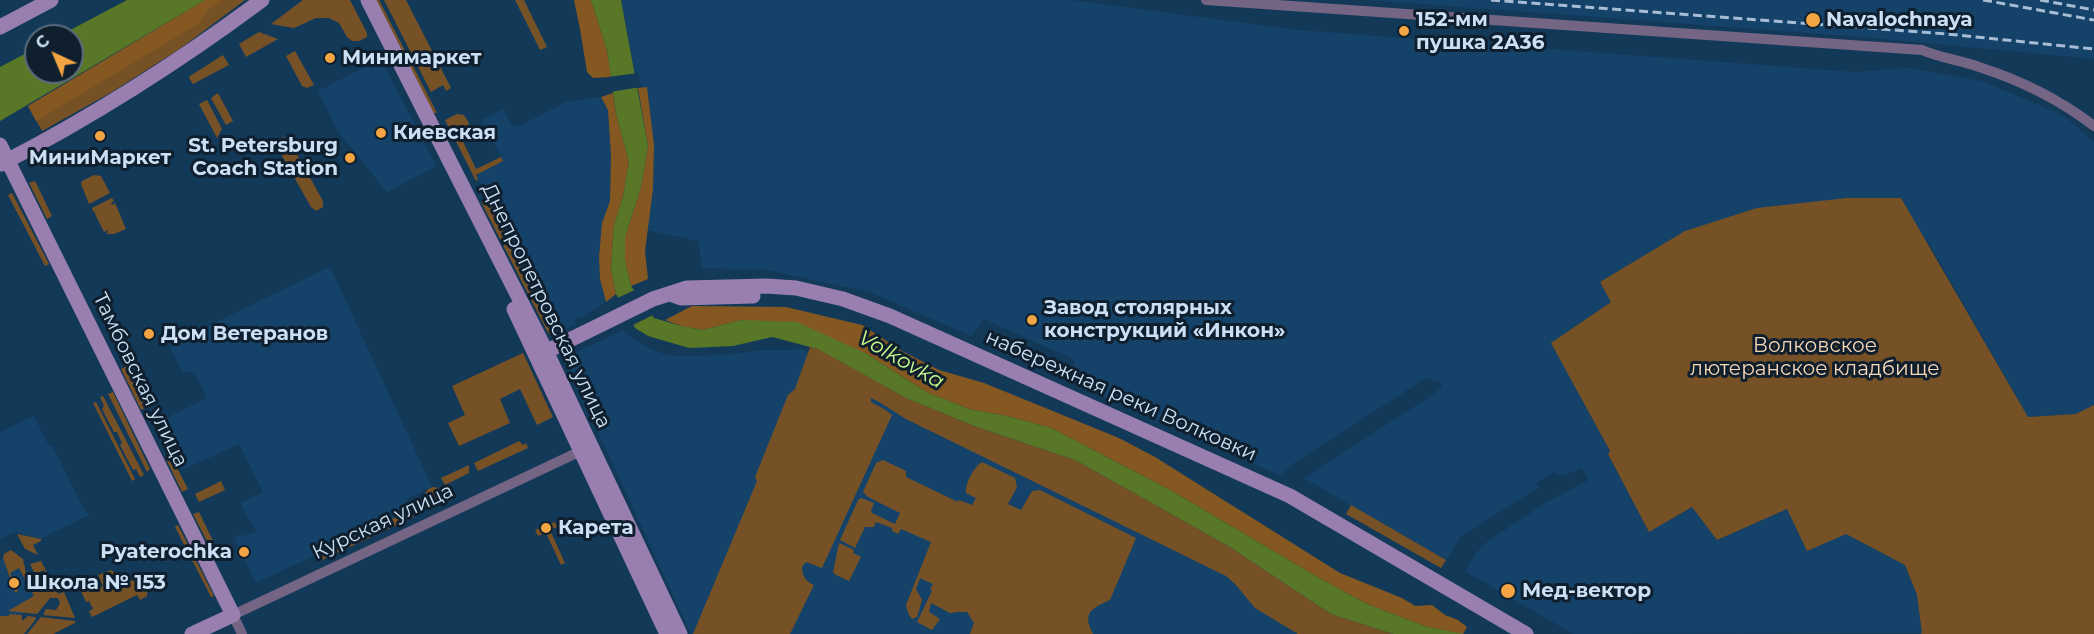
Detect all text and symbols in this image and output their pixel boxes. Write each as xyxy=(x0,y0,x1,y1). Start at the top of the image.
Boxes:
place label: 152-мм пушка 2А36 xyxy=(1416,8,1544,55)
place label: Navalochnaya xyxy=(1826,8,1973,32)
marker: Navalochnaya xyxy=(1804,11,1822,29)
north arrow xyxy=(24,24,84,84)
marker: 152-мм пушка 2А36 xyxy=(1397,24,1411,38)
text: С xyxy=(32,31,53,53)
place label: Минимаркет xyxy=(342,46,482,70)
marker: Минимаркет xyxy=(323,51,337,65)
place label: Киевская xyxy=(393,121,496,145)
marker: Киевская xyxy=(374,126,388,140)
marker: МиниМаркет xyxy=(93,129,107,143)
place label: St. Petersburg Coach Station xyxy=(188,134,338,181)
place label: МиниМаркет xyxy=(29,146,171,170)
marker: St. Petersburg Coach Station xyxy=(343,151,357,165)
street label: Днепропетровская улица xyxy=(476,180,616,432)
street label: Тамбовская улица xyxy=(87,289,193,471)
place label: Завод столярных конструкций «Инкон» xyxy=(1044,296,1285,343)
marker: Завод столярных конструкций «Инкон» xyxy=(1025,313,1039,327)
place label: Дом Ветеранов xyxy=(161,322,328,346)
water label: Volkovka xyxy=(854,325,948,395)
street label: набережная реки Волковки xyxy=(982,325,1260,467)
marker: Дом Ветеранов xyxy=(142,327,156,341)
park label: Волковское лютеранское кладбище xyxy=(1690,334,1940,381)
street label: Курская улица xyxy=(309,479,457,565)
place label: Карета xyxy=(558,516,634,540)
marker: Карета xyxy=(539,521,553,535)
place label: Pyaterochka xyxy=(100,540,232,564)
marker: Pyaterochka xyxy=(237,545,251,559)
place label: Школа № 153 xyxy=(26,571,166,595)
marker: Школа № 153 xyxy=(7,576,21,590)
place label: Мед-вектор xyxy=(1522,579,1651,603)
marker: Мед-вектор xyxy=(1499,582,1517,600)

